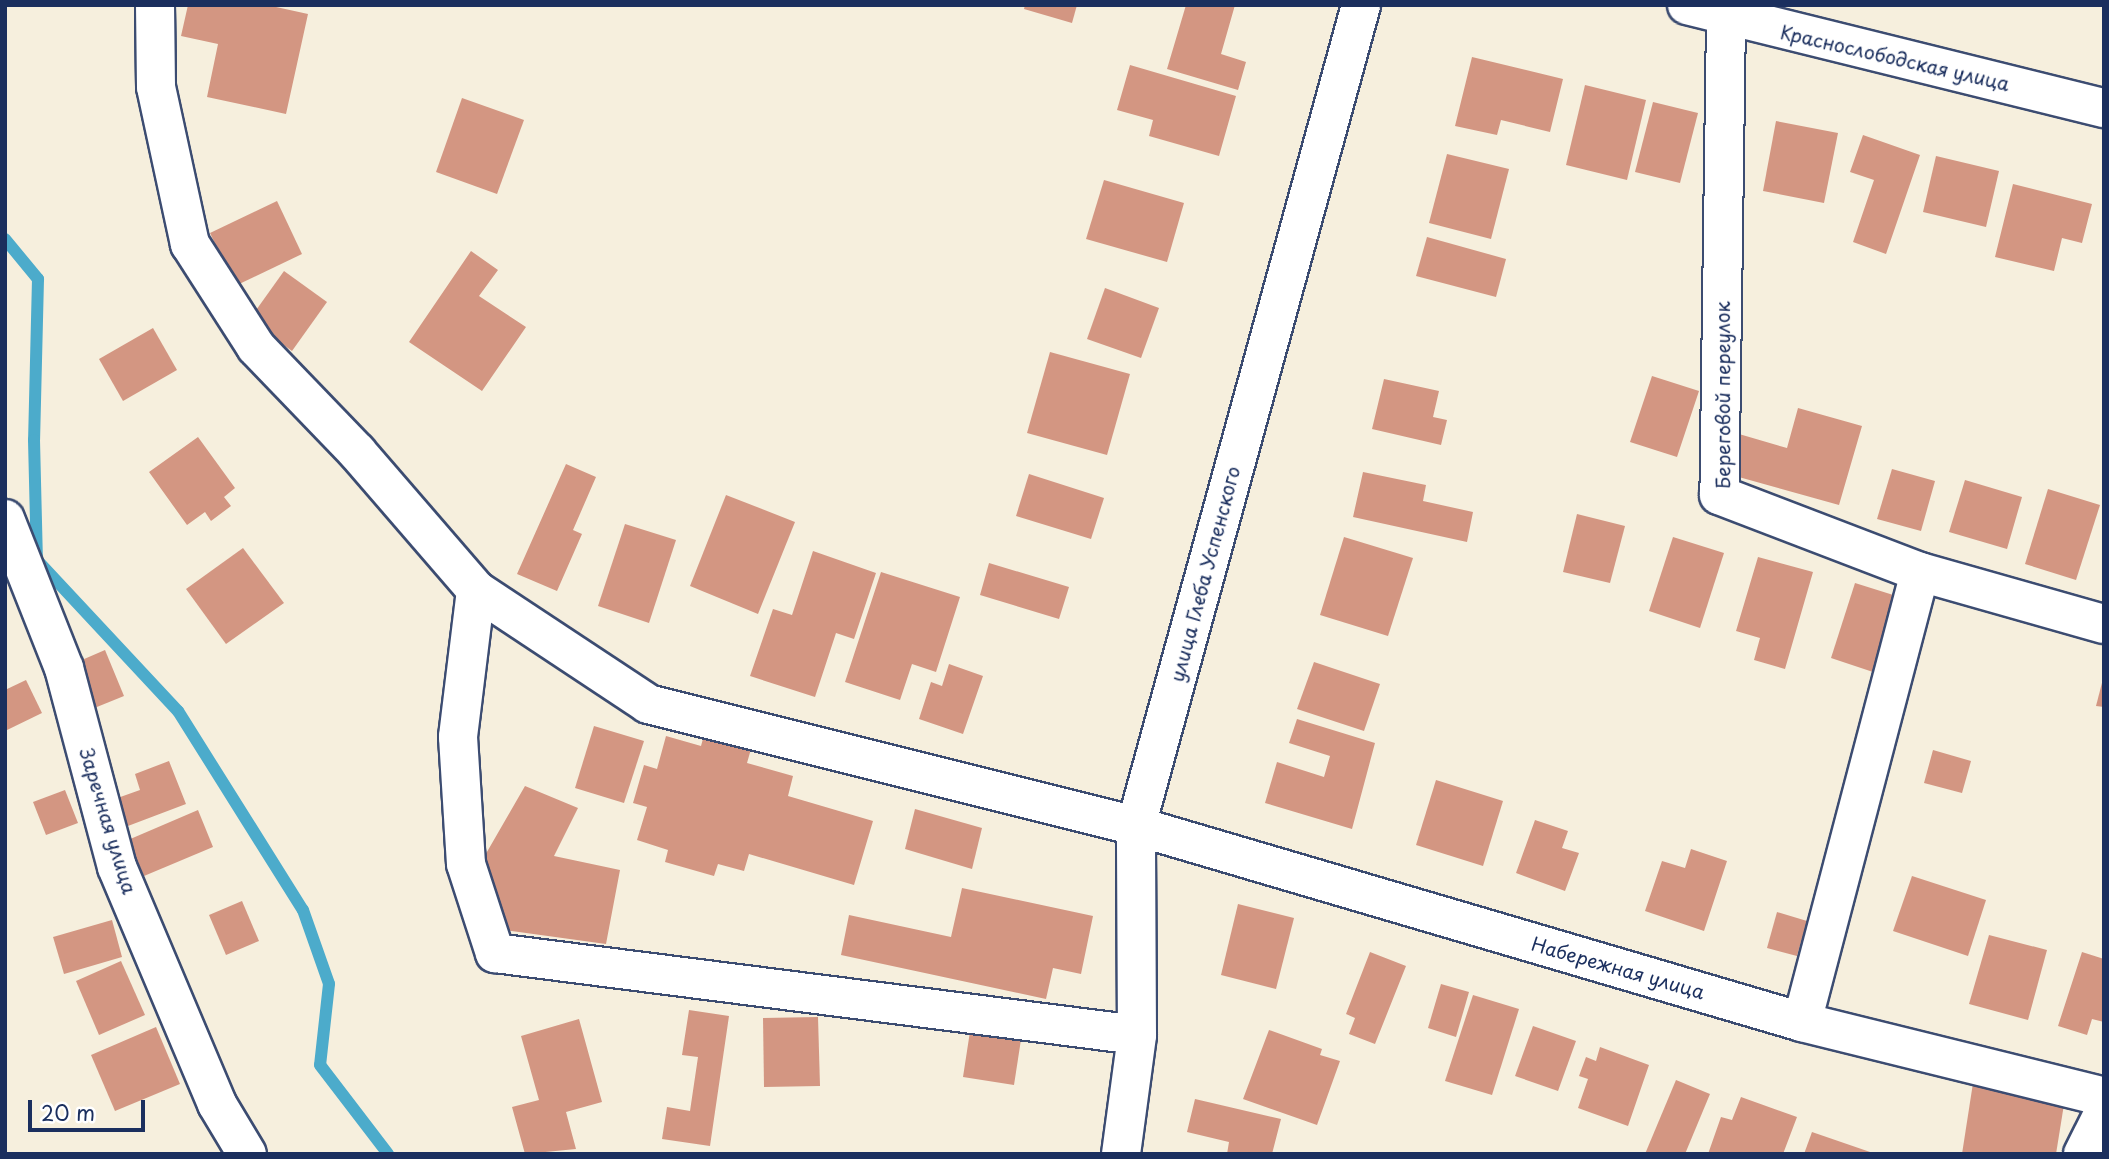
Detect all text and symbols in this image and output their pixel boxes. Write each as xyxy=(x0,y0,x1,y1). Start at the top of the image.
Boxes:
street label: Краснослободская улица xyxy=(1778,20,2012,96)
street label: Береговой переулок xyxy=(1712,301,1734,489)
street label: улица Глеба Успенского xyxy=(1165,463,1245,685)
street label: Заречная улица xyxy=(75,745,141,897)
street label: Набережная улица xyxy=(1528,932,1708,1004)
scale bar xyxy=(32,1086,149,1130)
text: 20 m xyxy=(41,1096,95,1128)

